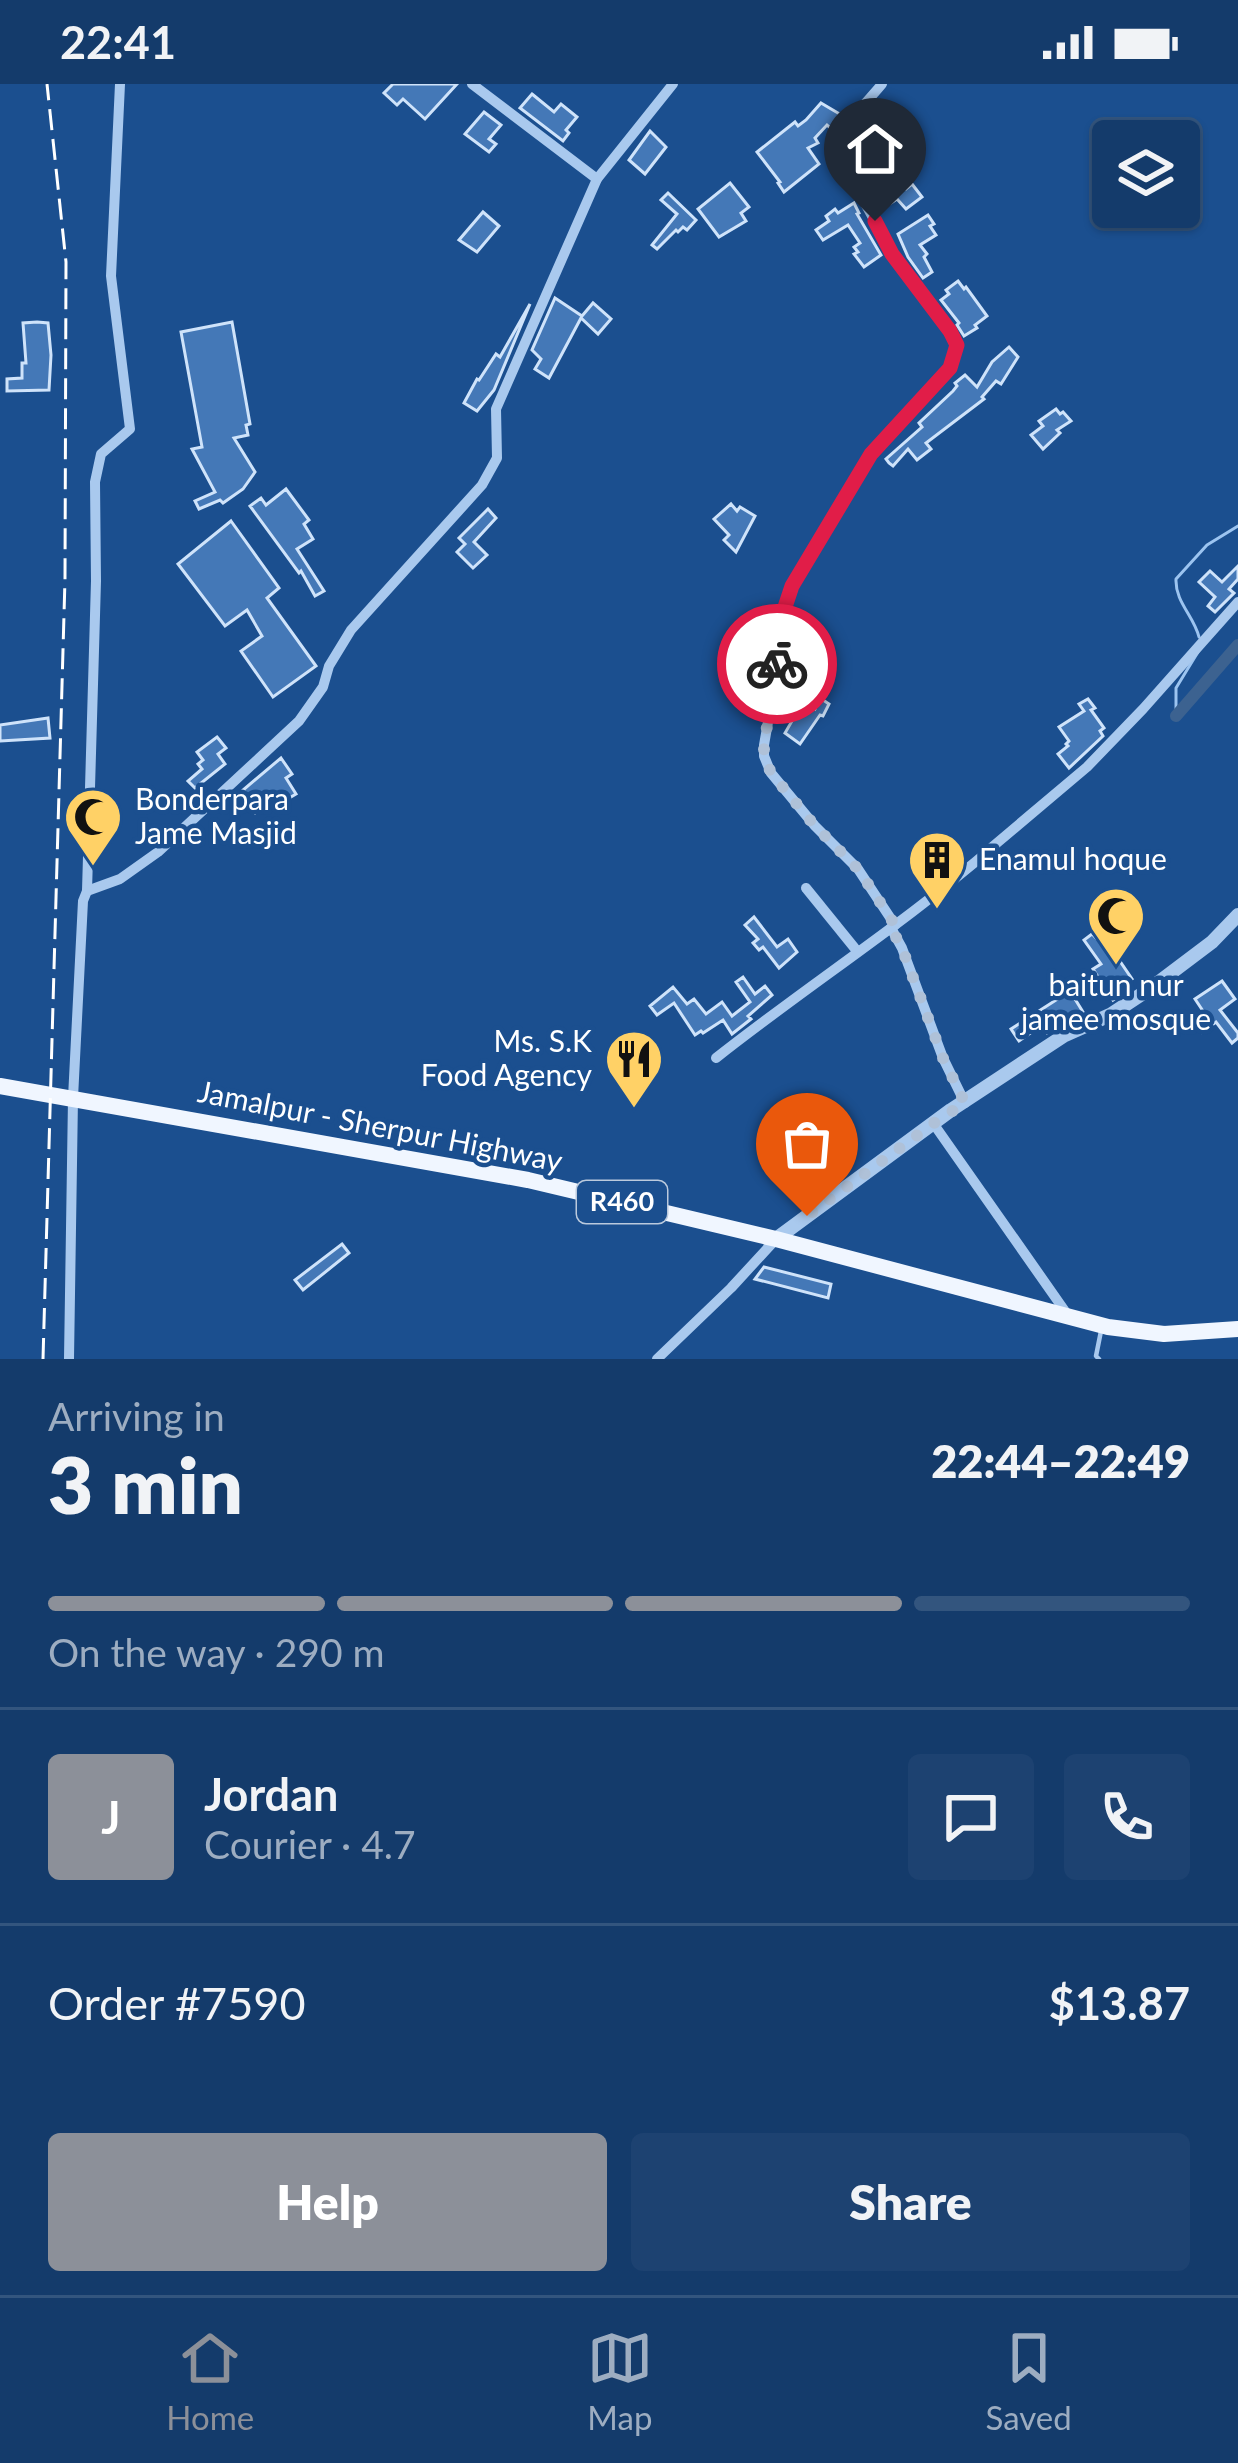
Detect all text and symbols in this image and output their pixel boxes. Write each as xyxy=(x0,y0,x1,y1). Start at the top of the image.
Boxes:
text: 22:41 xyxy=(60,15,176,69)
pin xyxy=(824,98,926,221)
icon: home xyxy=(842,116,908,182)
map controls xyxy=(1092,120,1200,228)
button: layers xyxy=(1092,120,1200,228)
courier xyxy=(717,604,837,724)
icon: bike xyxy=(744,631,810,697)
place label: Bonderpara Jame Masjid xyxy=(135,780,297,850)
mosque icon: Bonderpara Jame Masjid xyxy=(62,786,124,868)
building icon: Enamul hoque xyxy=(906,829,968,911)
place label: Enamul hoque xyxy=(979,840,1167,876)
mosque icon: baitun nur jamee mosque xyxy=(1085,885,1147,967)
place label: baitun nur jamee mosque xyxy=(1019,966,1211,1036)
place label: Ms. S.K Food Agency xyxy=(421,1022,593,1092)
restaurant icon: Ms. S.K Food Agency xyxy=(603,1028,665,1110)
street label: Jamalpur - Sherpur Highway xyxy=(195,1072,566,1178)
pin xyxy=(756,1093,858,1216)
icon: bag xyxy=(774,1111,840,1177)
road number: R460 xyxy=(577,1181,667,1223)
text: Arriving in xyxy=(48,1393,225,1439)
text: 22:44–22:49 xyxy=(931,1434,1190,1488)
text: 3 min xyxy=(48,1437,243,1531)
text: On the way · 290 m xyxy=(48,1629,385,1675)
button: chat xyxy=(908,1754,1034,1880)
button: phone xyxy=(1064,1754,1190,1880)
text: Jordan xyxy=(204,1767,338,1821)
text: J xyxy=(101,1790,121,1844)
text: Courier · 4.7 xyxy=(204,1821,416,1867)
text: Order #7590 xyxy=(48,1976,306,2030)
text: $13.87 xyxy=(1049,1976,1190,2030)
button: Help xyxy=(48,2133,607,2271)
button: Share xyxy=(631,2133,1190,2271)
tab: Home xyxy=(166,2325,254,2437)
tab: Map xyxy=(587,2325,653,2437)
tab: Saved xyxy=(985,2325,1072,2437)

